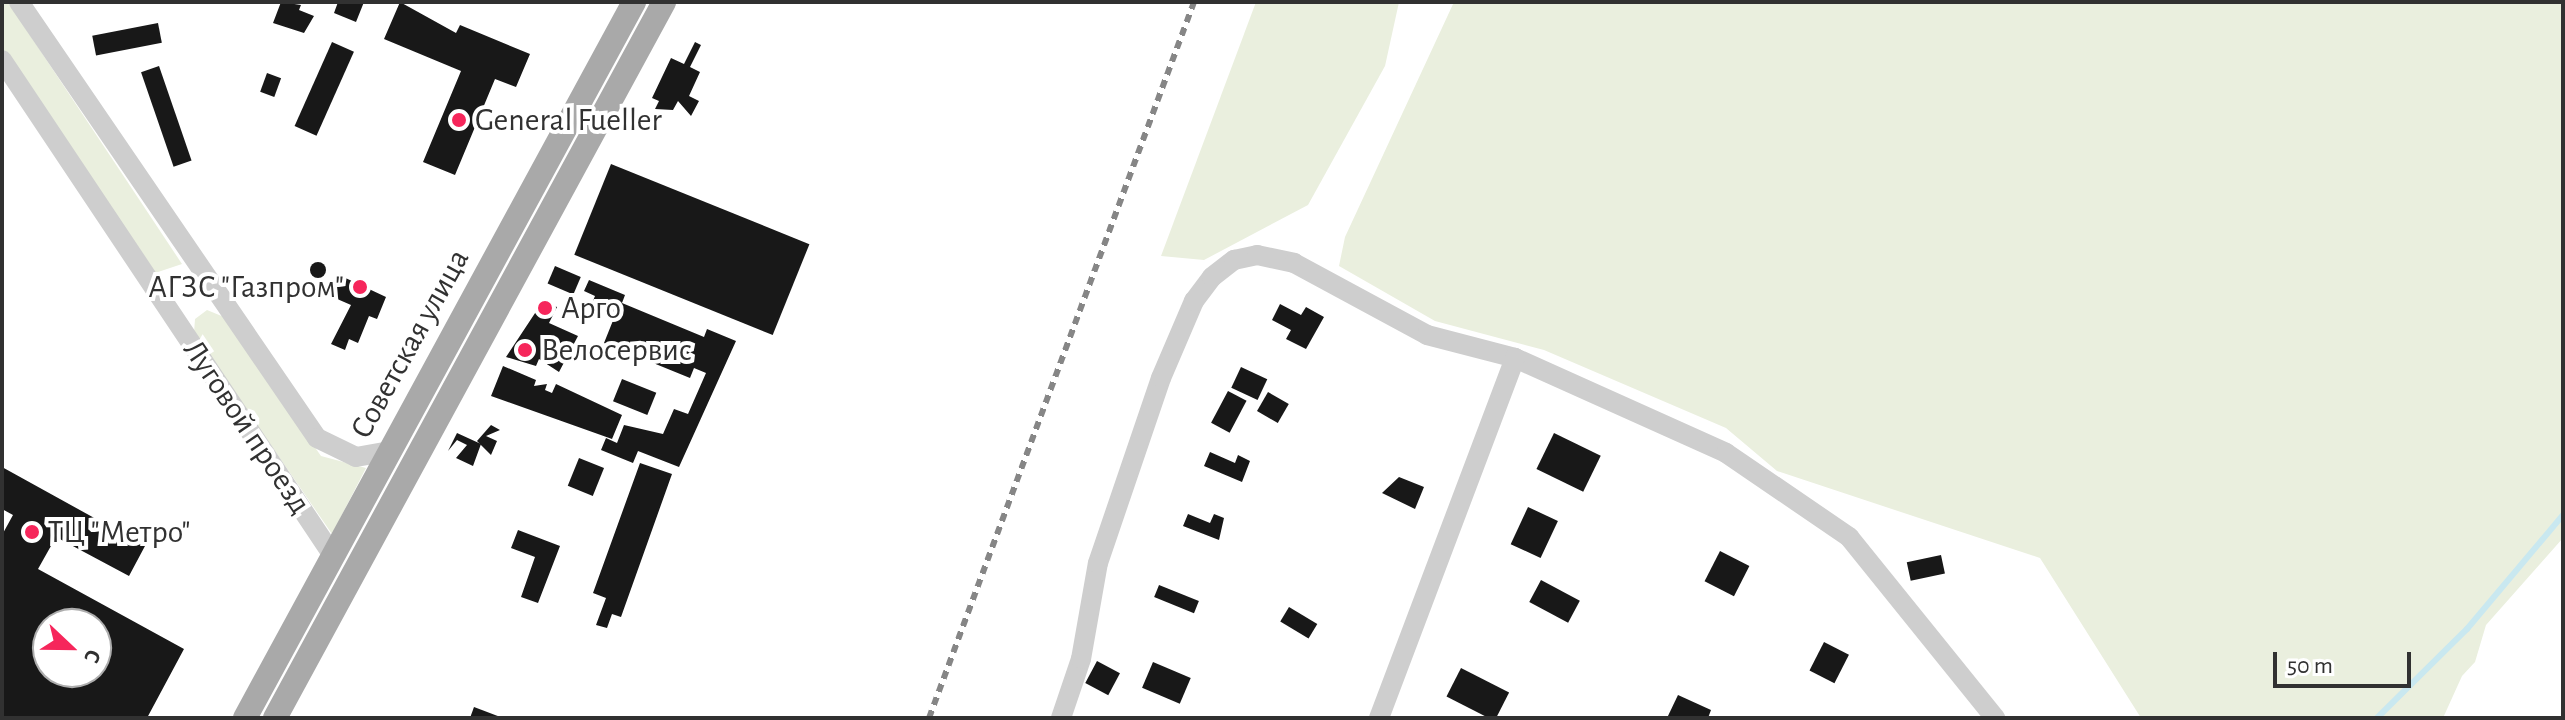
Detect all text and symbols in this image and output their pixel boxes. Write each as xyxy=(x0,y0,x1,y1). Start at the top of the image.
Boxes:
place label: General Fueller xyxy=(475,101,662,139)
marker: General Fueller xyxy=(450,111,468,129)
street label: Советская улица xyxy=(342,243,478,445)
place label: АГЗС "Газпром" xyxy=(148,268,344,306)
marker: АГЗС "Газпром" xyxy=(351,278,369,296)
place label: Арго xyxy=(561,289,621,327)
marker: Арго xyxy=(536,299,554,317)
place label: Велосервис xyxy=(541,331,692,369)
street label: Луговой проезд xyxy=(175,333,319,521)
marker: Велосервис xyxy=(516,341,534,359)
place label: ТЦ "Метро" xyxy=(48,513,190,551)
marker: ТЦ "Метро" xyxy=(23,523,41,541)
north arrow xyxy=(32,608,112,688)
scale bar xyxy=(2277,636,2415,686)
text: С xyxy=(80,646,105,666)
text: 50 m xyxy=(2287,654,2333,678)

